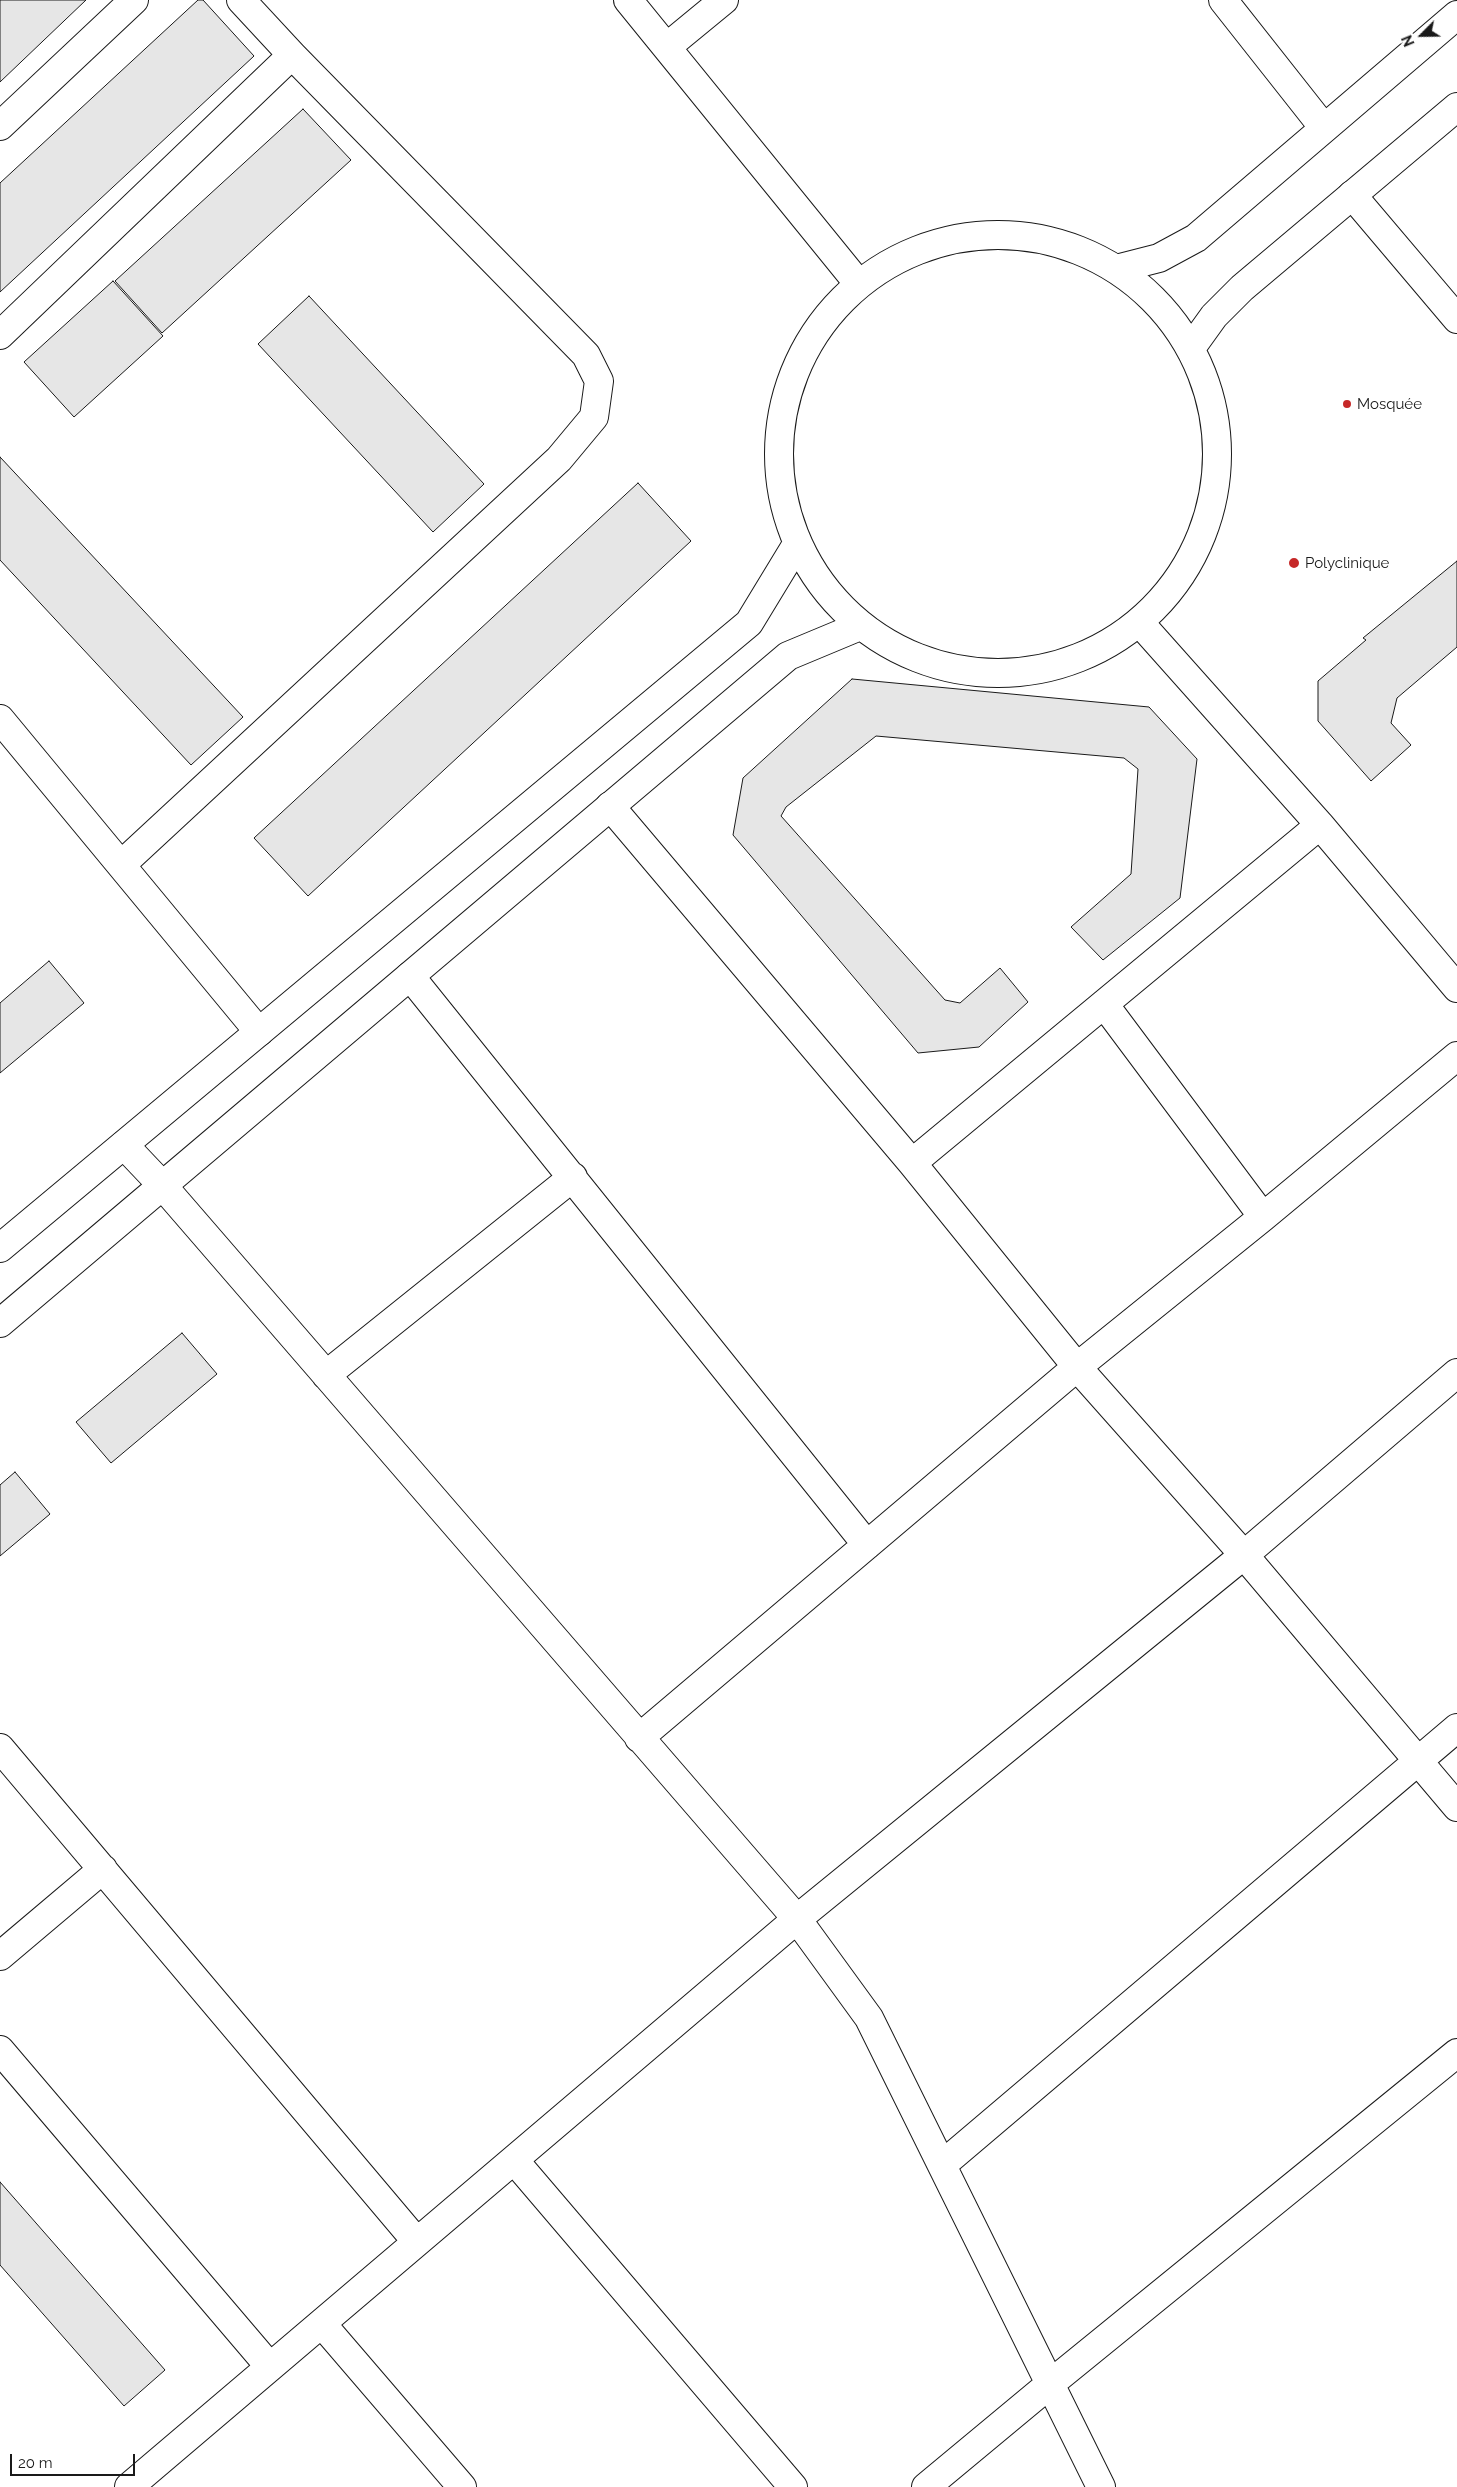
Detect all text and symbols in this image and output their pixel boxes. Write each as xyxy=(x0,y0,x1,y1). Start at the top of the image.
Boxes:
north arrow xyxy=(1397,10,1447,60)
text: N xyxy=(1399,33,1418,49)
place label: Mosquée xyxy=(1357,395,1422,413)
marker: Mosquée xyxy=(1341,398,1353,410)
place label: Polyclinique xyxy=(1305,554,1389,572)
marker: Polyclinique xyxy=(1287,556,1301,570)
scale bar xyxy=(12,2444,138,2476)
text: 20 m xyxy=(18,2454,53,2472)

